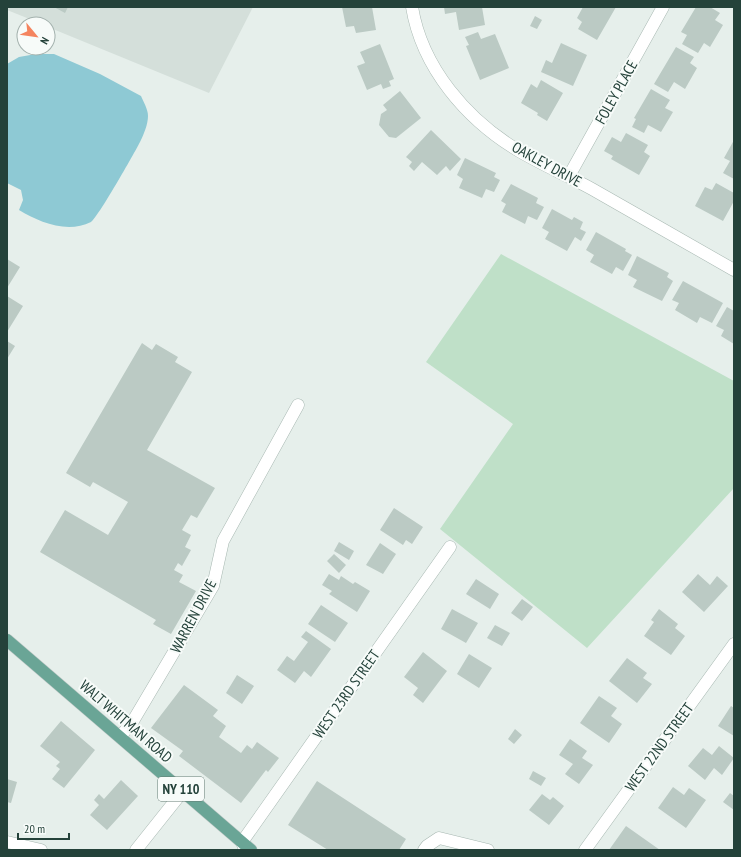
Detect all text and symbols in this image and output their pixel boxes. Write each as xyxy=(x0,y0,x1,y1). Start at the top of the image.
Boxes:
north arrow xyxy=(16,16,56,56)
text: N xyxy=(37,35,52,47)
street label: FOLEY PLACE xyxy=(591,57,641,127)
street label: OAKLEY DRIVE xyxy=(509,137,585,191)
street label: WARREN DRIVE xyxy=(166,576,220,656)
street label: WEST 23RD STREET xyxy=(308,646,384,742)
street label: WALT WHITMAN ROAD xyxy=(76,676,176,766)
street label: WEST 22ND STREET xyxy=(620,699,698,795)
road number: NY 110 xyxy=(158,777,204,801)
scale bar xyxy=(18,815,69,841)
text: 20 m xyxy=(24,821,45,836)

